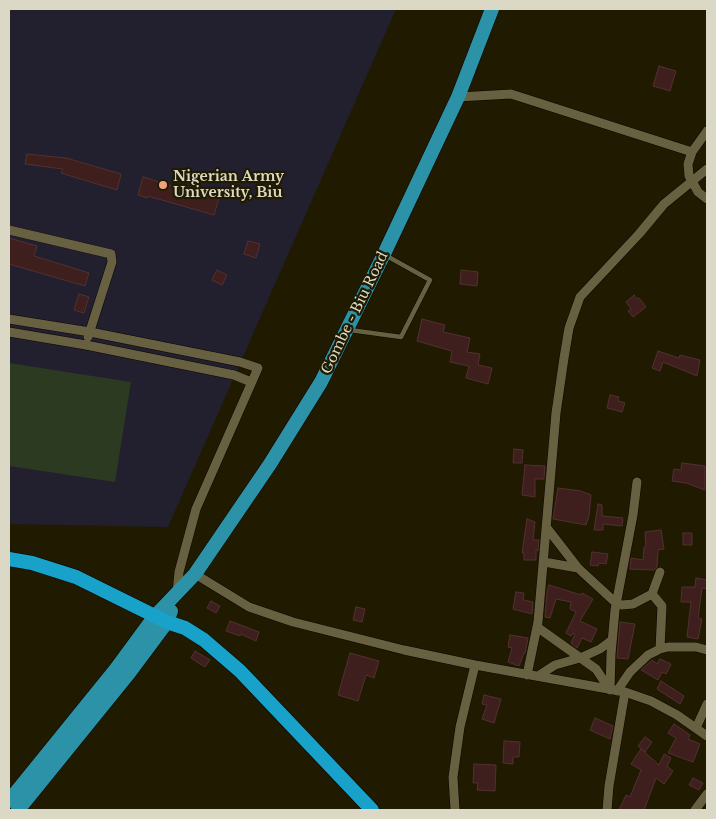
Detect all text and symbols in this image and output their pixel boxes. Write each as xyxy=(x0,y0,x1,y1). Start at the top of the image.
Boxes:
place label: Nigerian Army University, Biu xyxy=(173,169,284,202)
marker: Nigerian Army University, Biu xyxy=(157,179,169,191)
street label: Gombe - Biu Road xyxy=(318,249,392,377)

